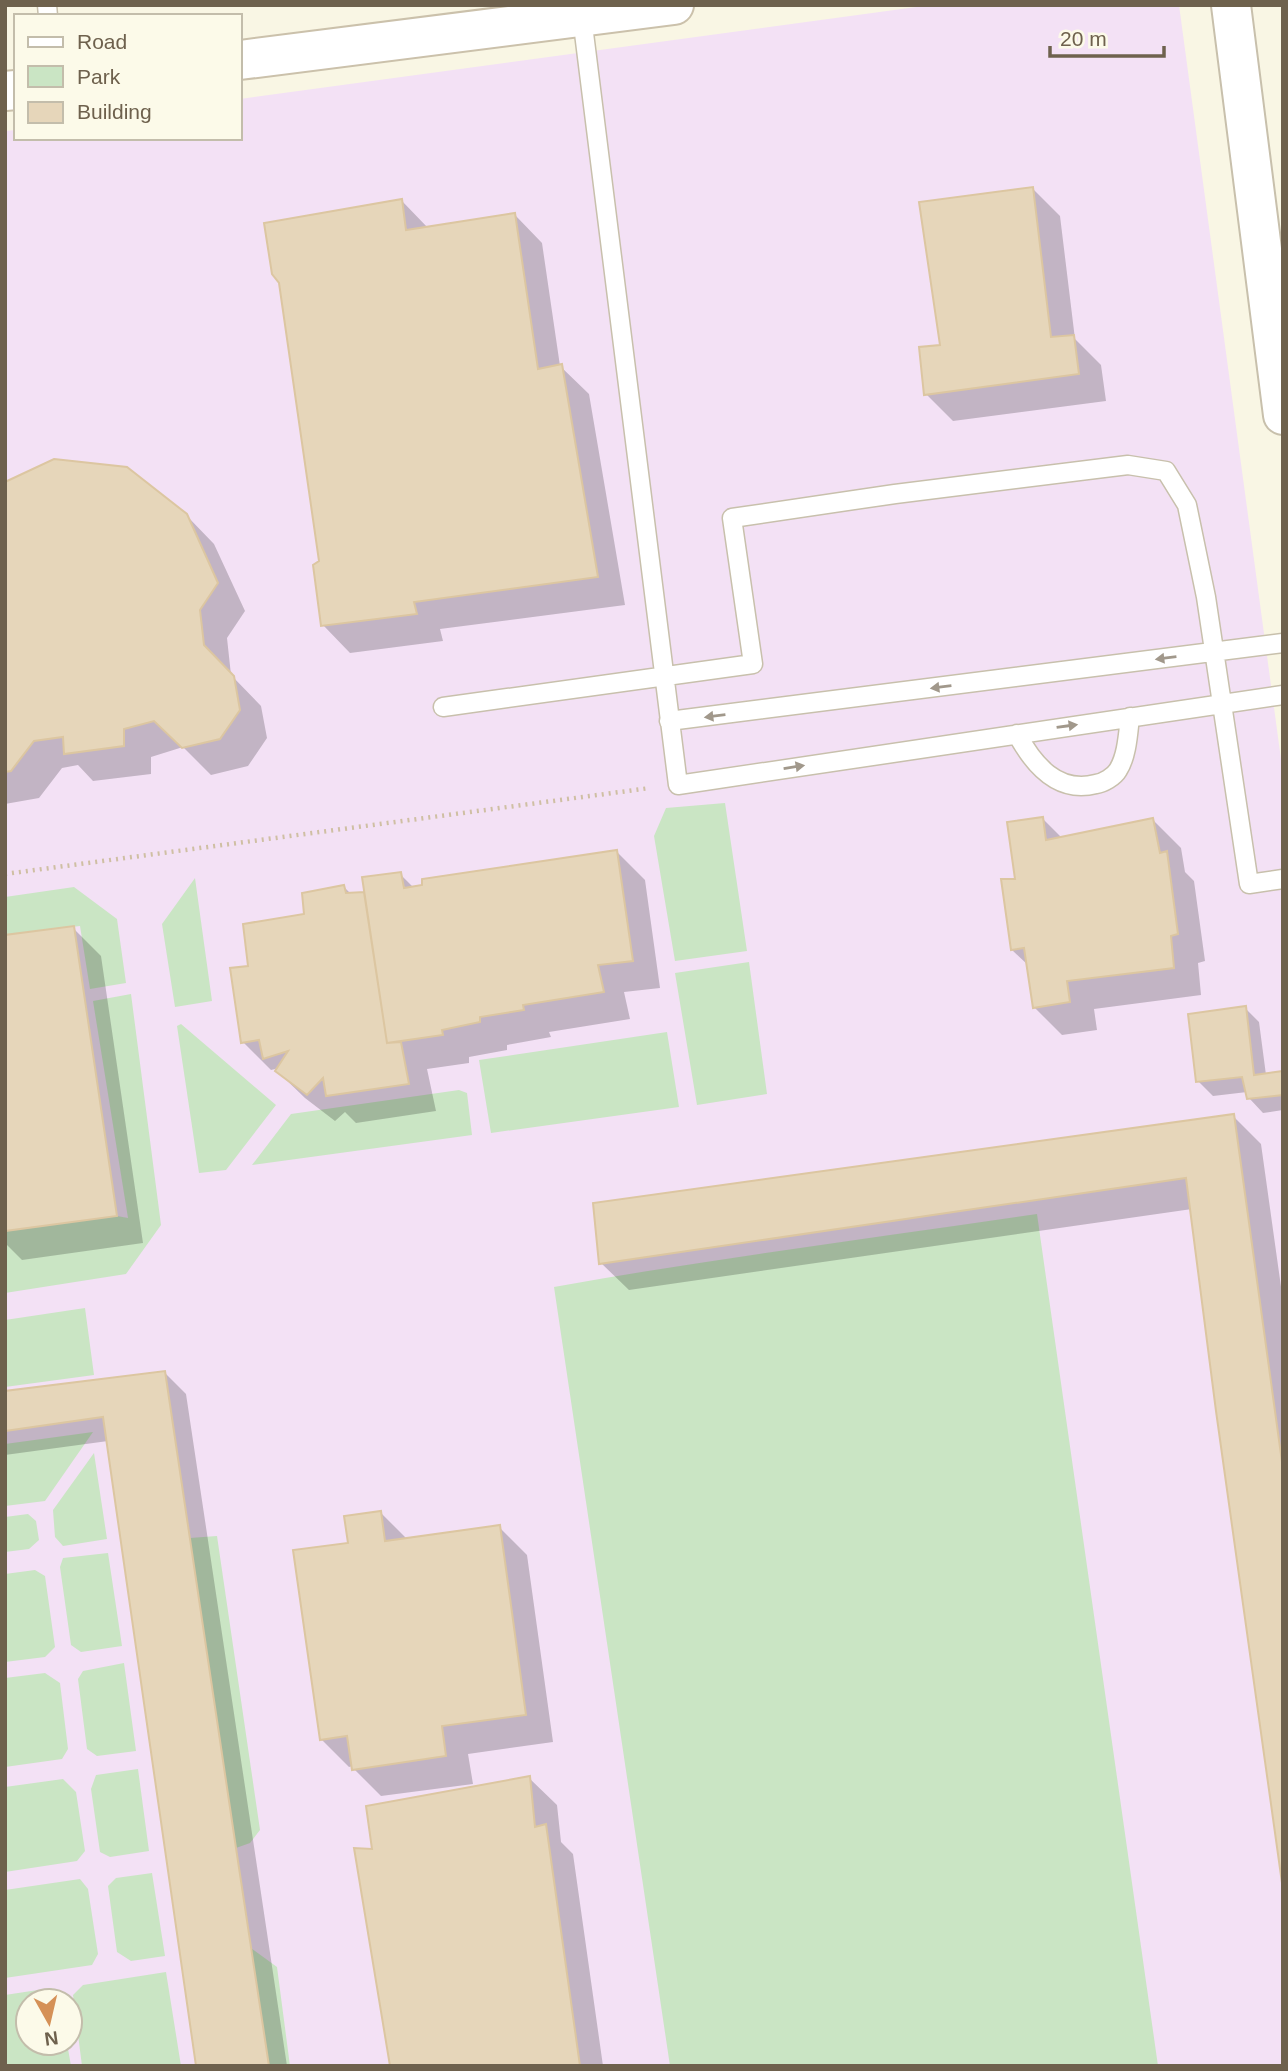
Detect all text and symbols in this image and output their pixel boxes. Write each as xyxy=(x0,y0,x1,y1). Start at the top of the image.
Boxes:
legend xyxy=(14,14,242,140)
scale bar xyxy=(1050,14,1164,58)
text: 20 m xyxy=(1060,27,1107,50)
text: Road xyxy=(77,30,127,53)
text: Park xyxy=(77,65,121,88)
text: Building xyxy=(77,100,152,123)
one-way arrow xyxy=(1155,652,1177,663)
one-way arrow xyxy=(930,681,952,692)
one-way arrow xyxy=(704,710,726,721)
one-way arrow xyxy=(1056,721,1078,732)
one-way arrow xyxy=(783,761,805,772)
north arrow xyxy=(14,1987,84,2057)
text: N xyxy=(43,2027,60,2050)

